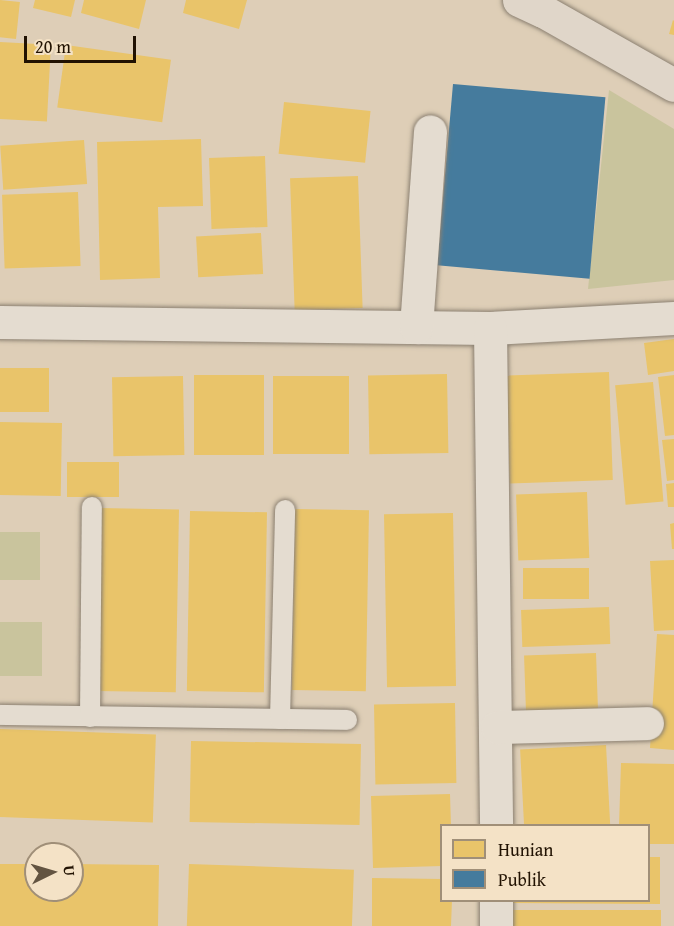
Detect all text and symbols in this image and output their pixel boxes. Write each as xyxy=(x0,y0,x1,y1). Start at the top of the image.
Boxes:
scale bar xyxy=(27,24,140,62)
text: 20 m xyxy=(35,33,71,60)
legend xyxy=(440,824,650,902)
text: Hunian xyxy=(498,836,553,863)
north arrow xyxy=(24,842,84,902)
text: U xyxy=(58,864,82,877)
text: Publik xyxy=(498,866,546,893)

